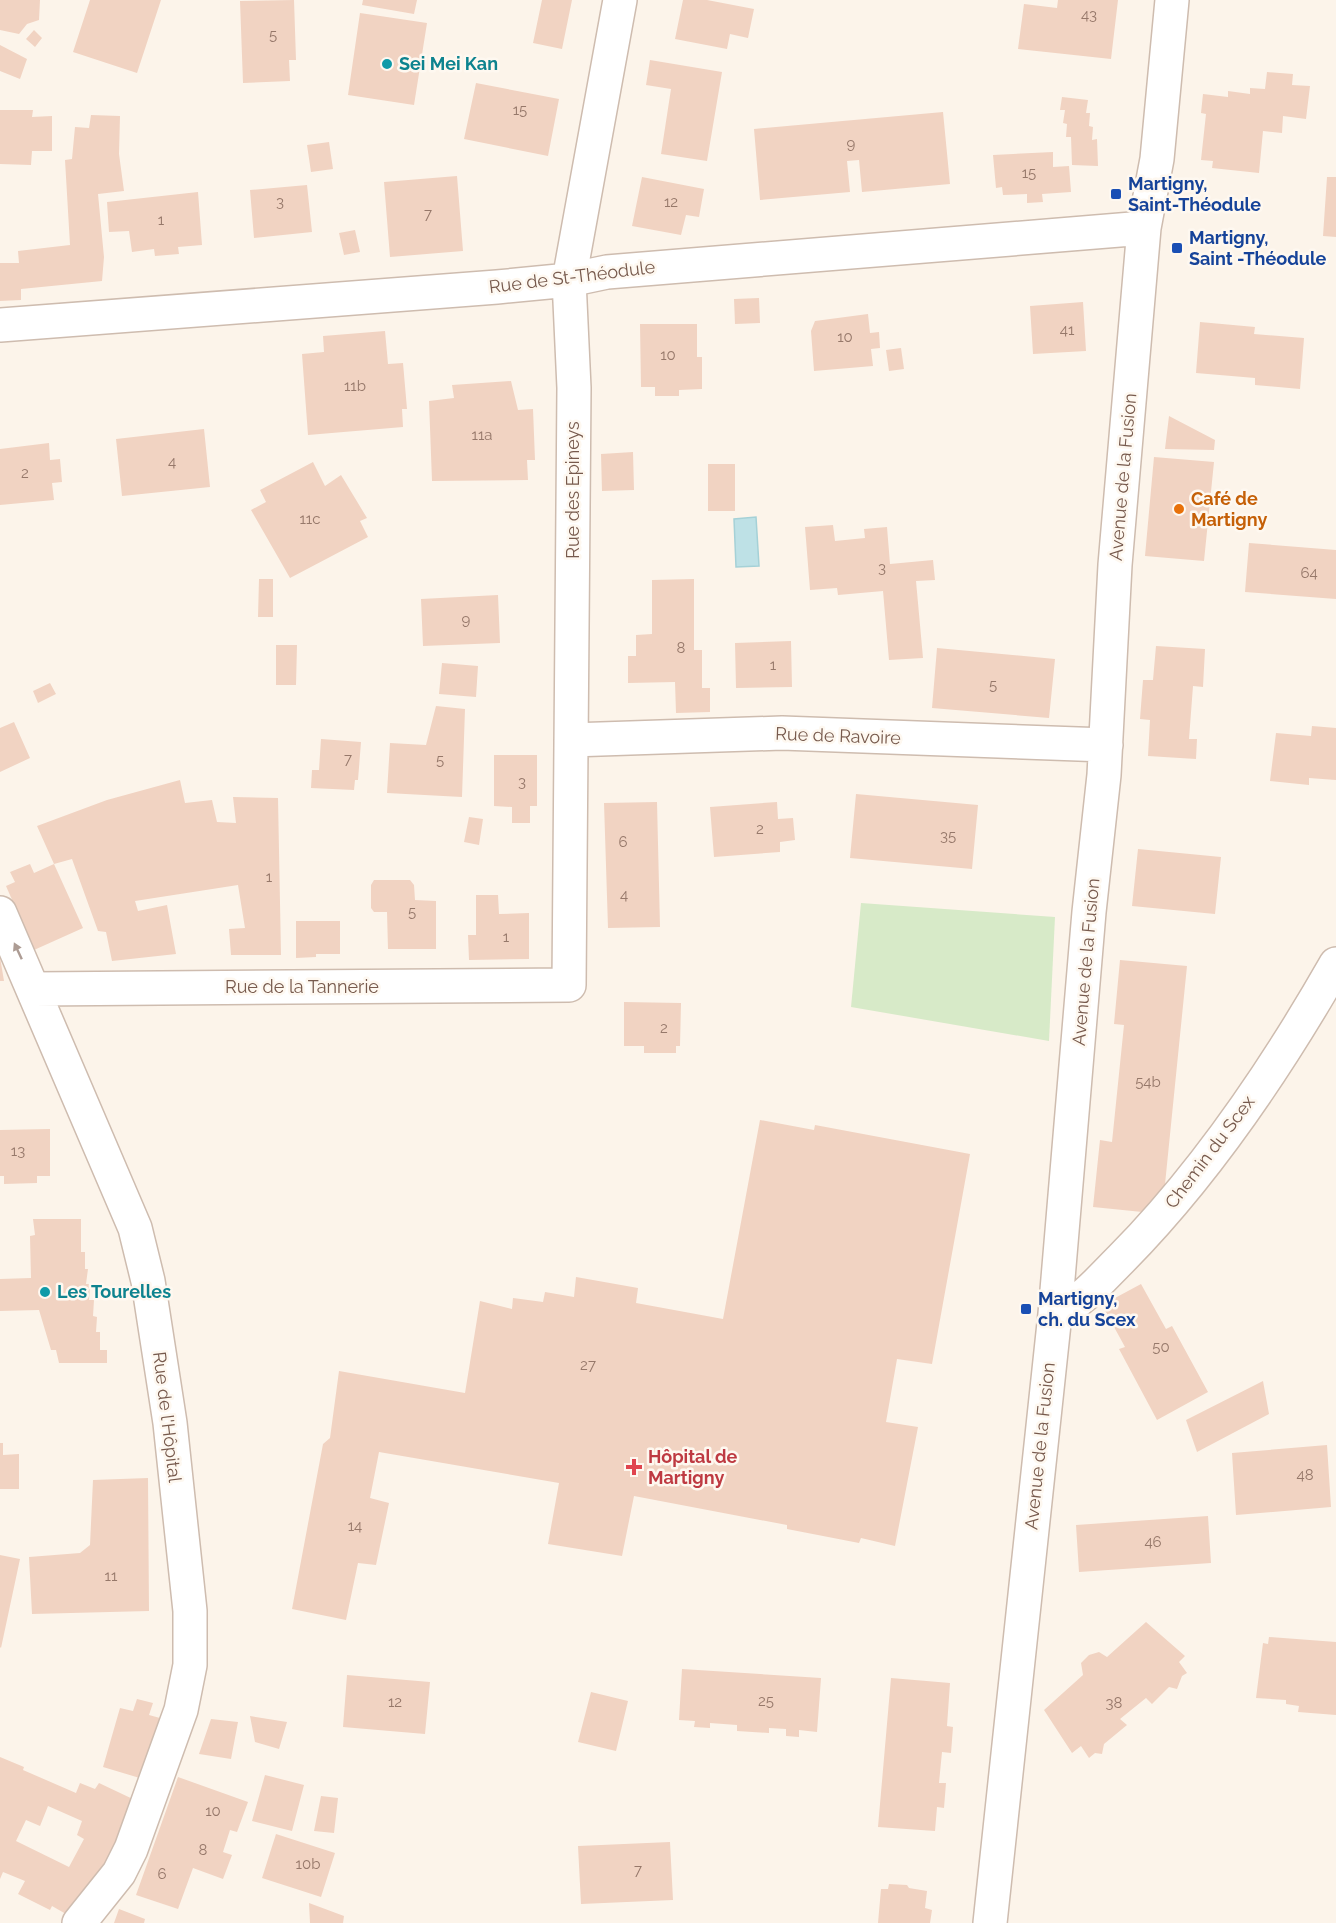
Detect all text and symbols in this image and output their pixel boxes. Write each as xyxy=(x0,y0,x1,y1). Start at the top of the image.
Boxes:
house number: 43 xyxy=(1081,6,1097,24)
house number: 5 xyxy=(269,26,277,44)
place label: Sei Mei Kan xyxy=(399,53,498,74)
marker: Sei Mei Kan xyxy=(380,57,394,71)
house number: 15 xyxy=(513,101,527,119)
house number: 9 xyxy=(847,135,856,153)
house number: 15 xyxy=(1022,164,1036,182)
place label: Martigny, Saint-Théodule xyxy=(1128,173,1261,215)
marker: Martigny, Saint-Théodule xyxy=(1109,187,1123,201)
house number: 3 xyxy=(276,193,284,211)
house number: 12 xyxy=(664,193,678,211)
house number: 7 xyxy=(424,205,432,223)
house number: 1 xyxy=(158,211,165,229)
place label: Martigny, Saint -Théodule xyxy=(1189,227,1327,269)
marker: Martigny, Saint -Théodule xyxy=(1170,241,1184,255)
street label: Rue de St-Théodule xyxy=(488,256,657,297)
house number: 41 xyxy=(1060,321,1075,339)
house number: 10 xyxy=(837,328,853,346)
house number: 10 xyxy=(660,346,676,364)
house number: 11b xyxy=(344,377,366,395)
street label: Avenue de la Fusion xyxy=(1105,392,1140,562)
street label: Rue des Epineys xyxy=(562,421,583,559)
house number: 11a xyxy=(471,426,493,444)
house number: 4 xyxy=(168,453,176,471)
house number: 2 xyxy=(21,464,29,482)
place label: Café de Martigny xyxy=(1191,488,1267,530)
marker: Café de Martigny xyxy=(1172,502,1186,516)
house number: 11c xyxy=(299,510,321,528)
house number: 3 xyxy=(878,559,886,577)
house number: 64 xyxy=(1300,564,1318,582)
house number: 9 xyxy=(462,611,471,629)
house number: 8 xyxy=(677,639,686,657)
house number: 1 xyxy=(770,656,777,674)
house number: 5 xyxy=(989,676,997,694)
street label: Rue de Ravoire xyxy=(775,723,902,748)
house number: 7 xyxy=(344,750,352,768)
house number: 5 xyxy=(436,751,444,769)
house number: 3 xyxy=(518,773,526,791)
house number: 2 xyxy=(756,820,764,838)
house number: 35 xyxy=(940,827,956,845)
house number: 6 xyxy=(618,833,628,851)
house number: 1 xyxy=(266,868,273,886)
street label: Avenue de la Fusion xyxy=(1068,877,1103,1047)
house number: 4 xyxy=(620,886,628,904)
house number: 5 xyxy=(408,903,416,921)
house number: 1 xyxy=(503,928,510,946)
one-way arrow xyxy=(12,942,22,960)
street label: Rue de la Tannerie xyxy=(225,976,379,997)
house number: 2 xyxy=(660,1019,668,1037)
house number: 54b xyxy=(1135,1073,1161,1091)
street label: Chemin du Scex xyxy=(1160,1091,1259,1212)
house number: 13 xyxy=(11,1142,25,1160)
place label: Les Tourelles xyxy=(57,1281,171,1302)
marker: Les Tourelles xyxy=(38,1285,52,1299)
place label: Martigny, ch. du Scex xyxy=(1038,1288,1136,1330)
marker: Martigny, ch. du Scex xyxy=(1019,1302,1033,1316)
house number: 50 xyxy=(1152,1338,1170,1356)
street label: Rue de l'Hôpital xyxy=(149,1350,186,1484)
house number: 27 xyxy=(580,1356,596,1374)
street label: Avenue de la Fusion xyxy=(1020,1361,1059,1531)
place label: Hôpital de Martigny xyxy=(648,1446,738,1488)
marker: Hôpital de Martigny xyxy=(625,1458,643,1476)
house number: 48 xyxy=(1296,1466,1314,1484)
house number: 14 xyxy=(348,1517,362,1535)
house number: 46 xyxy=(1144,1533,1162,1551)
house number: 11 xyxy=(105,1567,118,1585)
house number: 25 xyxy=(758,1692,774,1710)
house number: 12 xyxy=(388,1693,402,1711)
house number: 38 xyxy=(1106,1694,1123,1712)
house number: 10 xyxy=(205,1802,221,1820)
house number: 8 xyxy=(199,1841,208,1859)
house number: 10b xyxy=(296,1855,320,1873)
house number: 7 xyxy=(634,1861,642,1879)
house number: 6 xyxy=(157,1865,167,1883)

